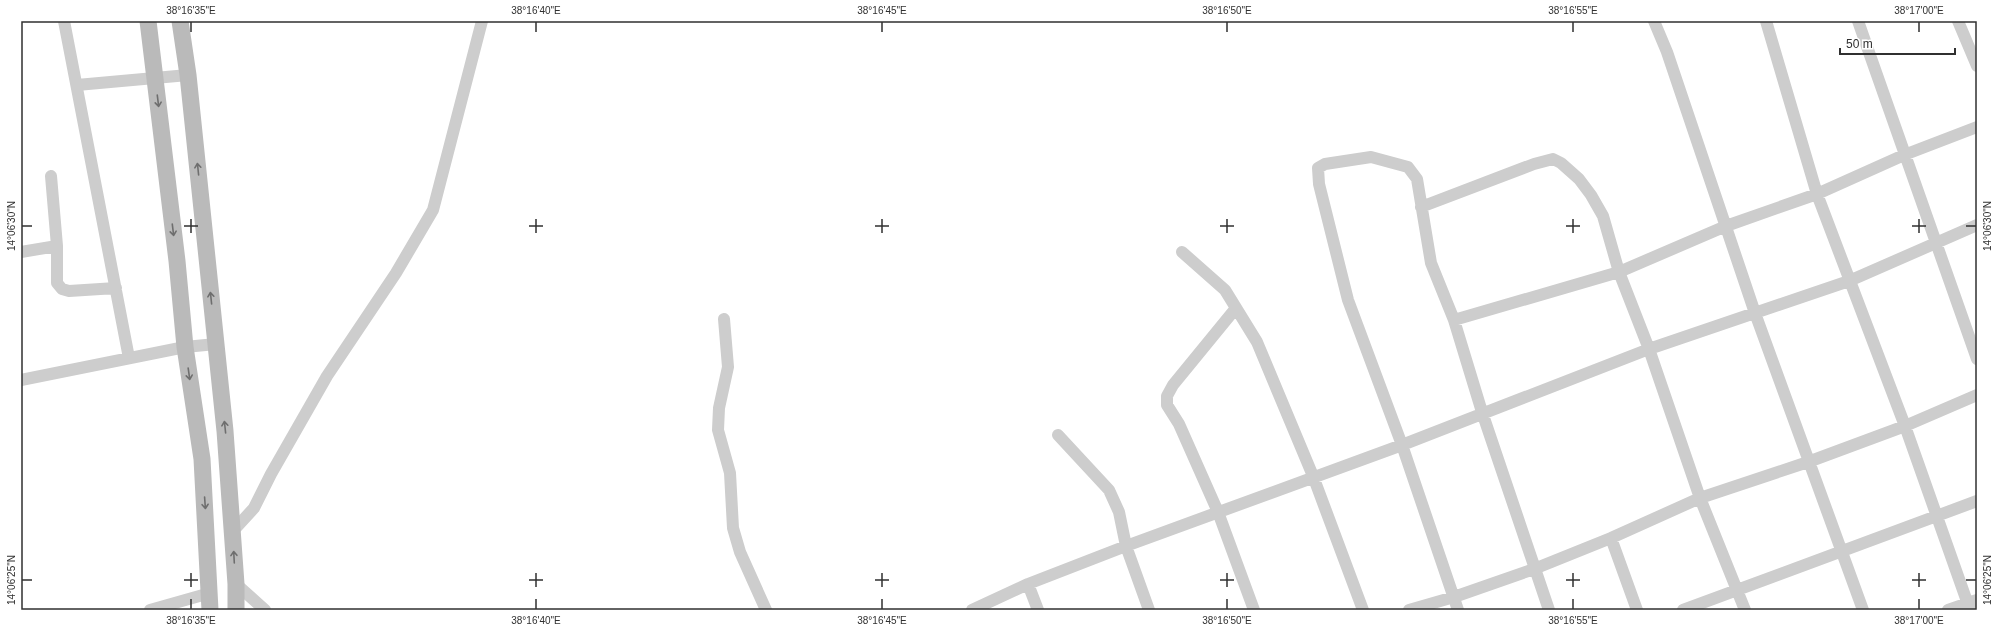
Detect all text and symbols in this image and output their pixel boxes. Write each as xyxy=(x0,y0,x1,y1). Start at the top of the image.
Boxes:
text: 38°16'35"E xyxy=(166,5,216,16)
text: 38°16'40"E xyxy=(511,5,561,16)
text: 38°16'45"E xyxy=(857,5,907,16)
text: 38°16'50"E xyxy=(1202,5,1252,16)
text: 38°16'55"E xyxy=(1548,5,1598,16)
text: 38°17'00"E xyxy=(1894,5,1944,16)
scale bar xyxy=(1840,30,1955,56)
text: 50 m xyxy=(1846,37,1873,51)
one-way arrow xyxy=(154,94,162,107)
one-way arrow xyxy=(194,163,201,176)
text: 14°06'30"N xyxy=(6,201,17,251)
text: 14°06'30"N xyxy=(1982,201,1993,251)
one-way arrow xyxy=(170,224,177,237)
one-way arrow xyxy=(208,292,215,305)
one-way arrow xyxy=(185,367,193,380)
one-way arrow xyxy=(221,421,229,434)
one-way arrow xyxy=(201,496,208,509)
one-way arrow xyxy=(231,551,238,564)
text: 14°06'25"N xyxy=(6,555,17,605)
text: 14°06'25"N xyxy=(1982,555,1993,605)
text: 38°16'35"E xyxy=(166,615,216,626)
text: 38°16'40"E xyxy=(511,615,561,626)
text: 38°16'45"E xyxy=(857,615,907,626)
text: 38°16'50"E xyxy=(1202,615,1252,626)
text: 38°16'55"E xyxy=(1548,615,1598,626)
text: 38°17'00"E xyxy=(1894,615,1944,626)

